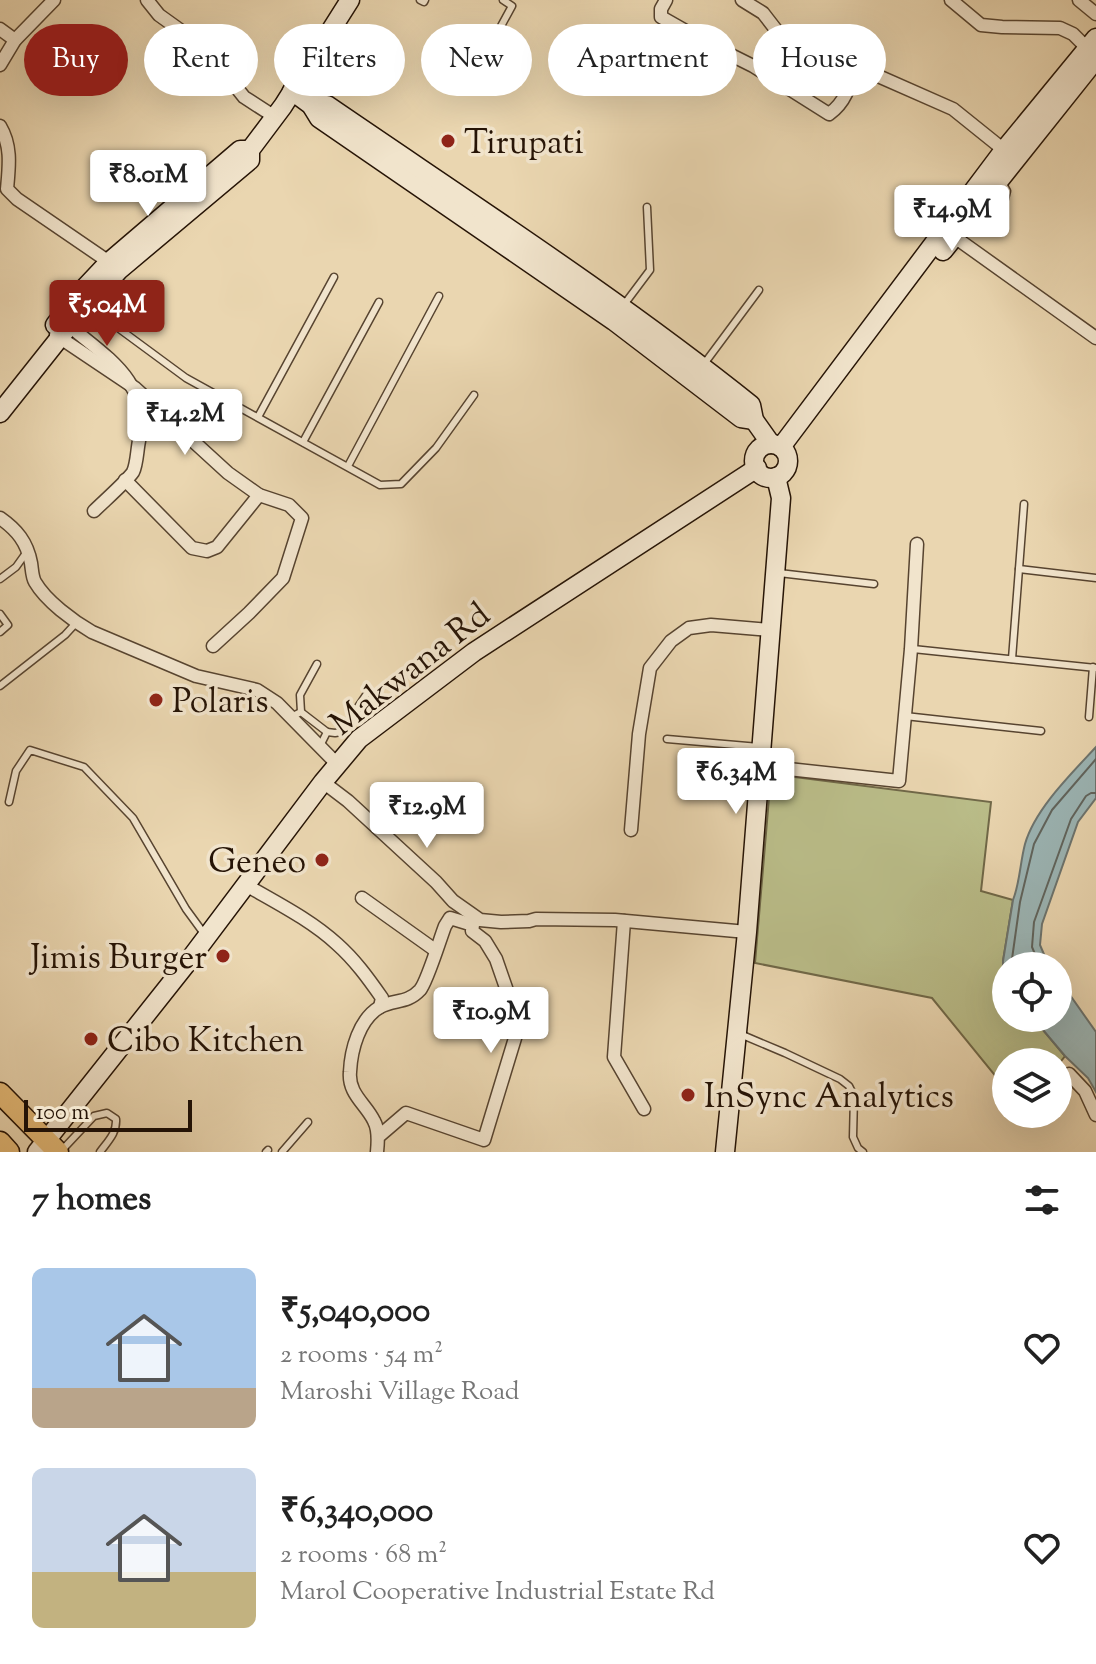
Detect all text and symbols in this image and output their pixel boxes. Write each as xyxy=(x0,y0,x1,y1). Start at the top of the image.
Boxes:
chip: Buy xyxy=(24,24,128,96)
chip: Rent xyxy=(144,24,258,96)
chip: Filters xyxy=(274,24,405,96)
chip: New xyxy=(421,24,532,96)
chip: Apartment xyxy=(548,24,737,96)
chip: House xyxy=(753,24,886,96)
place label: Tirupati xyxy=(464,120,584,169)
marker: Tirupati xyxy=(439,132,457,150)
pin: ₹8.01M xyxy=(83,150,213,218)
text: ₹8.01M xyxy=(108,157,188,194)
pin: ₹14.9M xyxy=(887,185,1017,253)
text: ₹14.9M xyxy=(912,192,992,229)
pin: ₹5.04M xyxy=(42,280,172,348)
text: ₹5.04M xyxy=(67,287,147,324)
pin: ₹14.2M xyxy=(120,389,250,457)
text: ₹14.2M xyxy=(145,396,225,433)
street label: Makwana Rd xyxy=(321,592,502,749)
place label: Polaris xyxy=(172,679,269,728)
marker: Polaris xyxy=(147,691,165,709)
pin: ₹6.34M xyxy=(671,748,801,816)
text: ₹6.34M xyxy=(695,755,777,792)
pin: ₹12.9M xyxy=(362,782,492,850)
text: ₹12.9M xyxy=(388,789,466,826)
place label: Geneo xyxy=(208,839,306,888)
marker: Geneo xyxy=(313,851,331,869)
place label: Jimis Burger xyxy=(28,935,207,984)
marker: Jimis Burger xyxy=(214,947,232,965)
map controls xyxy=(992,952,1072,1128)
button: locate xyxy=(992,952,1072,1032)
pin: ₹10.9M xyxy=(426,987,556,1055)
text: ₹10.9M xyxy=(451,994,531,1031)
place label: Cibo Kitchen xyxy=(107,1018,304,1067)
marker: Cibo Kitchen xyxy=(82,1030,100,1048)
button: layers xyxy=(992,1048,1072,1128)
place label: InSync Analytics xyxy=(704,1074,954,1123)
marker: InSync Analytics xyxy=(679,1086,697,1104)
scale bar xyxy=(24,1096,192,1132)
text: 100 m xyxy=(36,1098,89,1130)
text: 7 homes xyxy=(32,1176,151,1225)
icon: filters xyxy=(1020,1178,1064,1222)
text: ₹5,040,000 xyxy=(280,1288,430,1337)
icon: home xyxy=(96,1300,192,1396)
icon: heart xyxy=(1020,1326,1064,1370)
text: 2 rooms · 54 m² xyxy=(280,1337,443,1374)
text: Maroshi Village Road xyxy=(280,1374,520,1411)
text: ₹6,340,000 xyxy=(280,1488,433,1537)
icon: home xyxy=(96,1500,192,1596)
icon: heart xyxy=(1020,1526,1064,1570)
text: 2 rooms · 68 m² xyxy=(280,1537,447,1574)
text: Marol Cooperative Industrial Estate Rd xyxy=(280,1574,715,1611)

